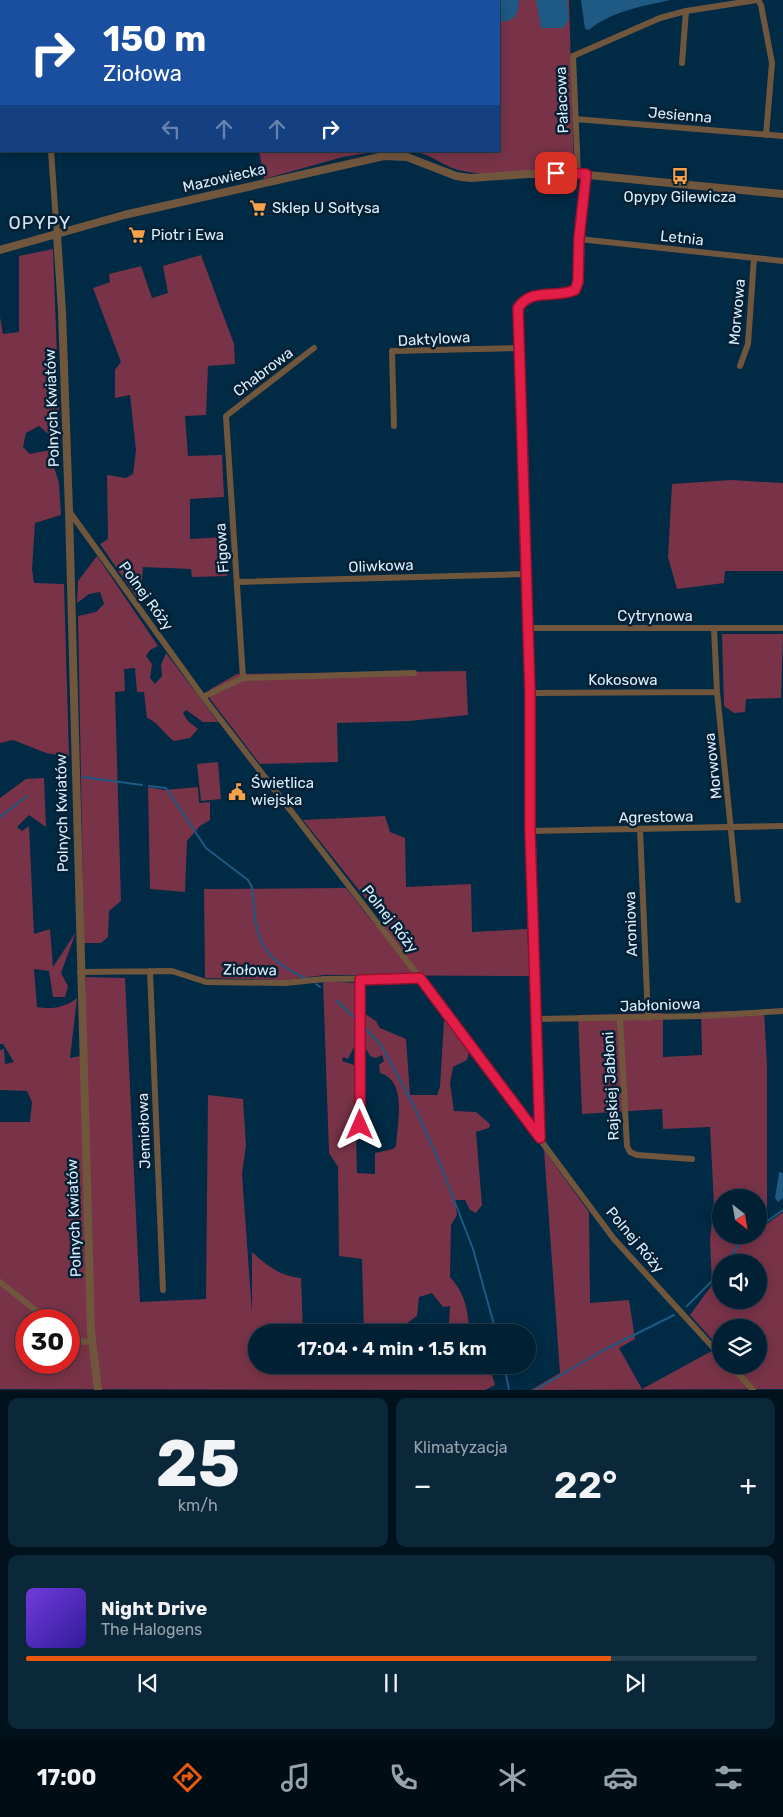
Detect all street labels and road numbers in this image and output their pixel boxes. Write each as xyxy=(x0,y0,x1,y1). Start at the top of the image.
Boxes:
street label: Pałacowa xyxy=(552,66,572,134)
street label: Jesienna xyxy=(647,103,713,127)
street label: Mazowiecka xyxy=(181,160,267,196)
street label: Letnia xyxy=(659,227,705,249)
street label: Morwowa xyxy=(725,278,749,346)
street label: Daktylowa xyxy=(397,328,471,350)
street label: Chabrowa xyxy=(229,344,297,400)
street label: Polnych Kwiatów xyxy=(41,349,63,467)
street label: Figowa xyxy=(211,523,233,573)
street label: Oliwkowa xyxy=(348,556,414,576)
street label: Polnej Róży xyxy=(115,558,177,634)
street label: Cytrynowa xyxy=(617,607,693,625)
street label: Kokosowa xyxy=(588,671,658,689)
street label: Morwowa xyxy=(701,732,725,800)
street label: Polnych Kwiatów xyxy=(52,754,72,872)
street label: Agrestowa xyxy=(618,807,694,827)
street label: Polnej Róży xyxy=(358,882,422,956)
street label: Aroniowa xyxy=(621,891,641,957)
street label: Ziołowa xyxy=(223,961,277,979)
street label: Jabłoniowa xyxy=(619,995,701,1015)
street label: Rajskiej Jabłoni xyxy=(599,1031,623,1141)
street label: Jemiołowa xyxy=(134,1093,154,1169)
street label: Polnych Kwiatów xyxy=(63,1159,85,1277)
street label: Polnej Róży xyxy=(602,1203,668,1277)

